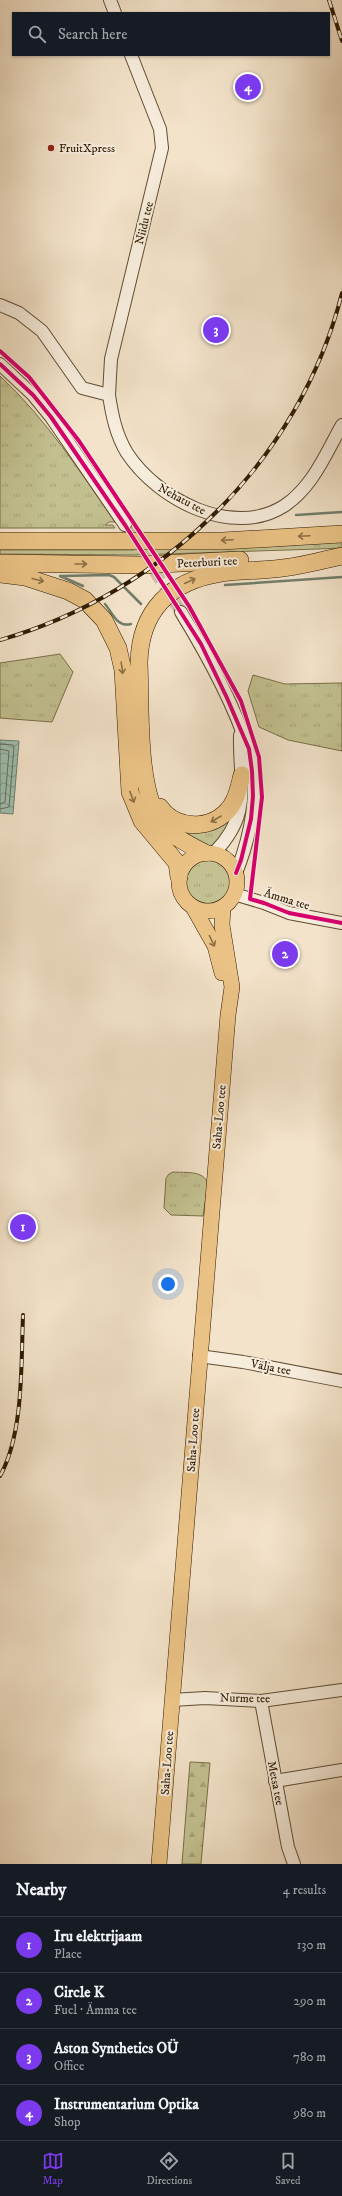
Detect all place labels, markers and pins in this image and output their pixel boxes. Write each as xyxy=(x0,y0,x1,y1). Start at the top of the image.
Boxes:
pin: 4 xyxy=(235,72,261,102)
place label: FruitXpress xyxy=(59,141,115,156)
marker: FruitXpress xyxy=(46,143,56,153)
pin: 3 xyxy=(203,315,229,345)
pin: 2 xyxy=(272,939,298,969)
pin: 1 xyxy=(10,1212,36,1242)

